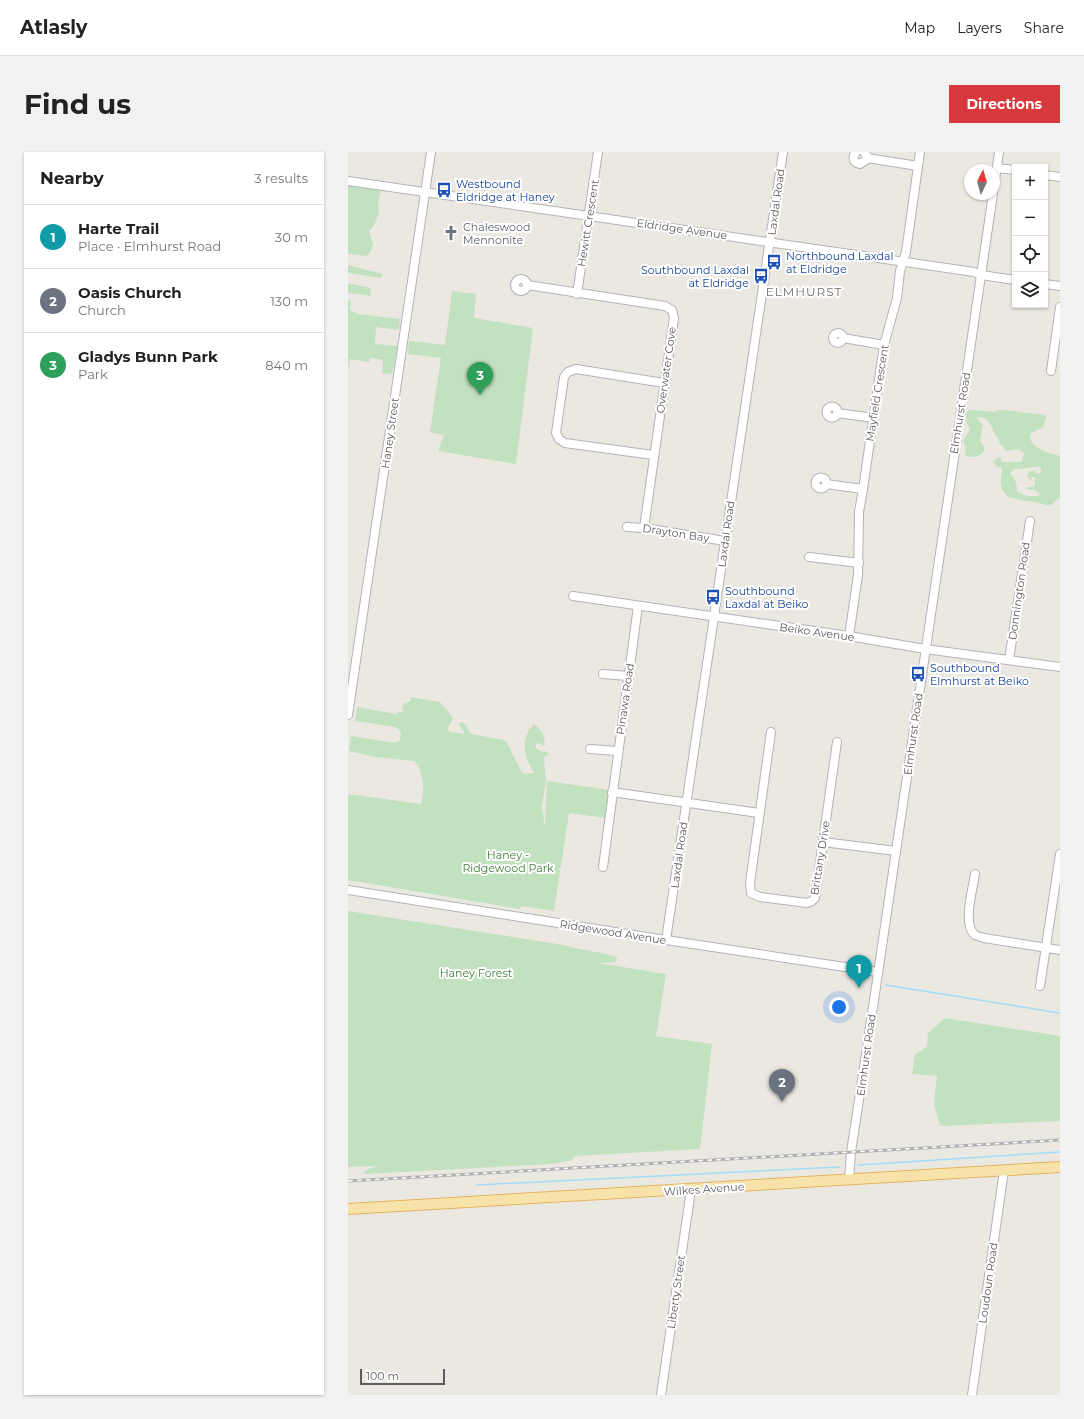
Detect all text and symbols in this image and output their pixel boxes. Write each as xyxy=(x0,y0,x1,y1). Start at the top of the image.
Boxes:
text: Atlasly xyxy=(20,16,87,39)
text: Map xyxy=(904,19,935,37)
text: Layers xyxy=(957,19,1002,37)
text: Share xyxy=(1024,19,1064,37)
button: Directions xyxy=(949,85,1060,123)
text: Find us xyxy=(24,87,131,121)
north arrow xyxy=(964,164,1000,200)
map controls xyxy=(1012,164,1048,308)
button: + xyxy=(1012,164,1048,200)
text: Nearby xyxy=(40,168,104,188)
street label: Laxdal Road xyxy=(764,168,788,236)
text: 3 results xyxy=(254,170,308,186)
place label: Westbound Eldridge at Haney xyxy=(456,177,555,204)
street label: Hewitt Crescent xyxy=(574,178,602,268)
bus stop icon: Westbound Eldridge at Haney xyxy=(435,181,453,199)
button: − xyxy=(1012,200,1048,236)
street label: Eldridge Avenue xyxy=(636,216,728,242)
text: Harte Trail xyxy=(78,219,159,238)
place label: Chaleswood Mennonite xyxy=(463,220,530,247)
church icon: Chaleswood Mennonite xyxy=(442,224,460,242)
text: 1 xyxy=(50,229,56,245)
text: 30 m xyxy=(275,229,308,245)
button: locate xyxy=(1012,236,1048,272)
text: Place · Elmhurst Road xyxy=(78,238,221,254)
place label: Northbound Laxdal at Eldridge xyxy=(786,249,893,276)
bus stop icon: Northbound Laxdal at Eldridge xyxy=(765,253,783,271)
place label: Southbound Laxdal at Eldridge xyxy=(641,263,749,290)
bus stop icon: Southbound Laxdal at Eldridge xyxy=(752,267,770,285)
button: layers xyxy=(1012,272,1048,308)
text: Oasis Church xyxy=(78,283,182,302)
district label: ELMHURST xyxy=(766,284,842,299)
text: 2 xyxy=(49,293,57,309)
text: 130 m xyxy=(270,293,308,309)
text: Church xyxy=(78,302,126,318)
street label: Overwater Cove xyxy=(653,326,679,414)
street label: Mayfield Crescent xyxy=(862,343,892,443)
text: Gladys Bunn Park xyxy=(78,347,218,366)
text: 3 xyxy=(49,357,57,373)
text: 840 m xyxy=(265,357,308,373)
pin: 3 xyxy=(467,362,493,395)
text: Park xyxy=(78,366,108,382)
street label: Elmhurst Road xyxy=(947,371,973,455)
street label: Haney Street xyxy=(378,396,402,469)
street label: Laxdal Road xyxy=(714,500,738,568)
street label: Drayton Bay xyxy=(642,521,710,545)
street label: Donnington Road xyxy=(1005,541,1033,641)
place label: Southbound Laxdal at Beiko xyxy=(725,584,809,611)
bus stop icon: Southbound Laxdal at Beiko xyxy=(704,588,722,606)
street label: Beiko Avenue xyxy=(779,620,856,644)
place label: Southbound Elmhurst at Beiko xyxy=(930,661,1029,688)
street label: Pinawa Road xyxy=(613,662,637,736)
bus stop icon: Southbound Elmhurst at Beiko xyxy=(909,665,927,683)
street label: Elmhurst Road xyxy=(900,692,926,776)
street label: Brittany Drive xyxy=(807,819,833,896)
street label: Laxdal Road xyxy=(667,821,691,889)
park label: Haney - Ridgewood Park xyxy=(462,848,554,875)
street label: Ridgewood Avenue xyxy=(559,917,668,947)
pin: 1 xyxy=(846,955,872,988)
park label: Haney Forest xyxy=(440,966,513,980)
your location xyxy=(829,997,849,1017)
street label: Elmhurst Road xyxy=(853,1013,879,1097)
pin: 2 xyxy=(769,1069,795,1102)
street label: Wilkes Avenue xyxy=(663,1179,745,1199)
street label: Loudoun Road xyxy=(975,1242,1001,1324)
street label: Liberty Street xyxy=(664,1254,688,1330)
scale bar xyxy=(360,1367,445,1386)
text: 100 m xyxy=(366,1369,399,1383)

